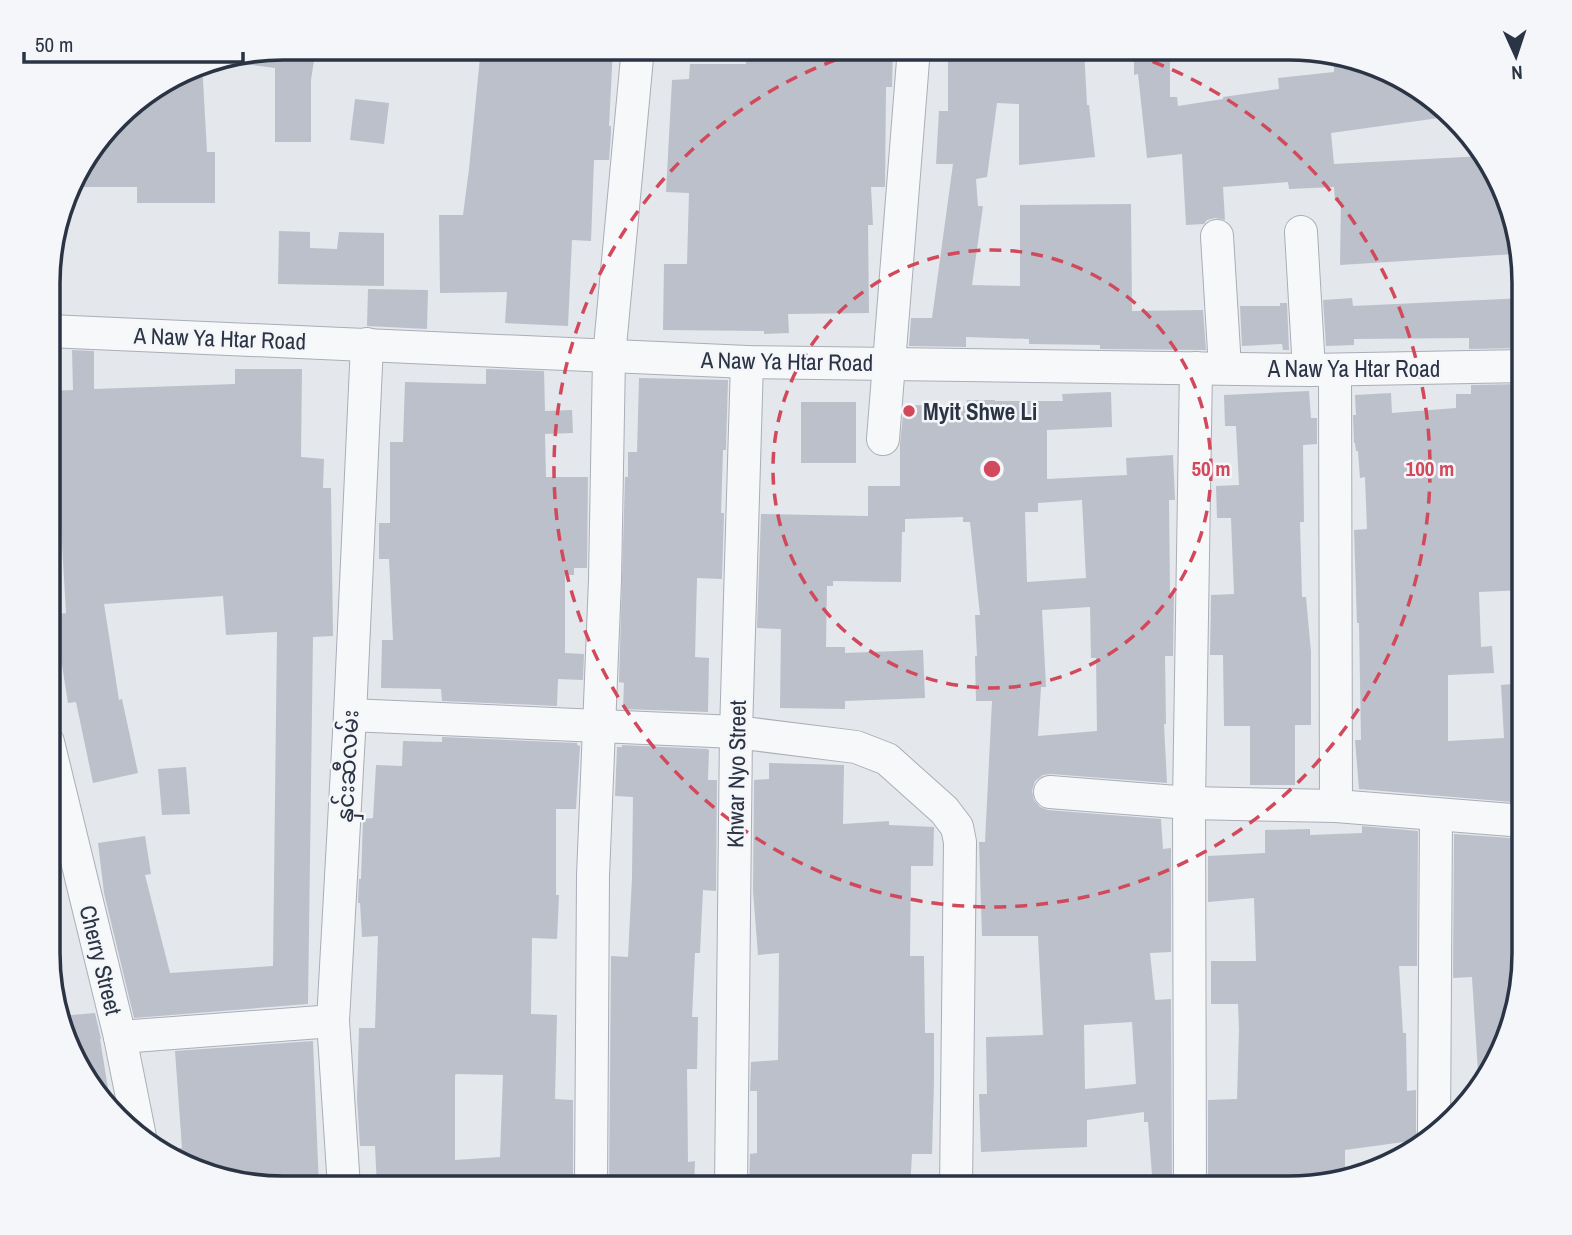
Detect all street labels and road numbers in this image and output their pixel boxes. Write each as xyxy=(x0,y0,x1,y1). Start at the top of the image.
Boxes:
street label: A Naw Ya Htar Road xyxy=(132,319,307,356)
street label: A Naw Ya Htar Road xyxy=(700,344,873,378)
street label: A Naw Ya Htar Road xyxy=(1267,353,1440,384)
street label: Khwar Nyo Street xyxy=(719,700,753,848)
street label: နှင်းဆီလမ်း xyxy=(329,709,369,823)
street label: Cherry Street xyxy=(72,902,130,1018)

